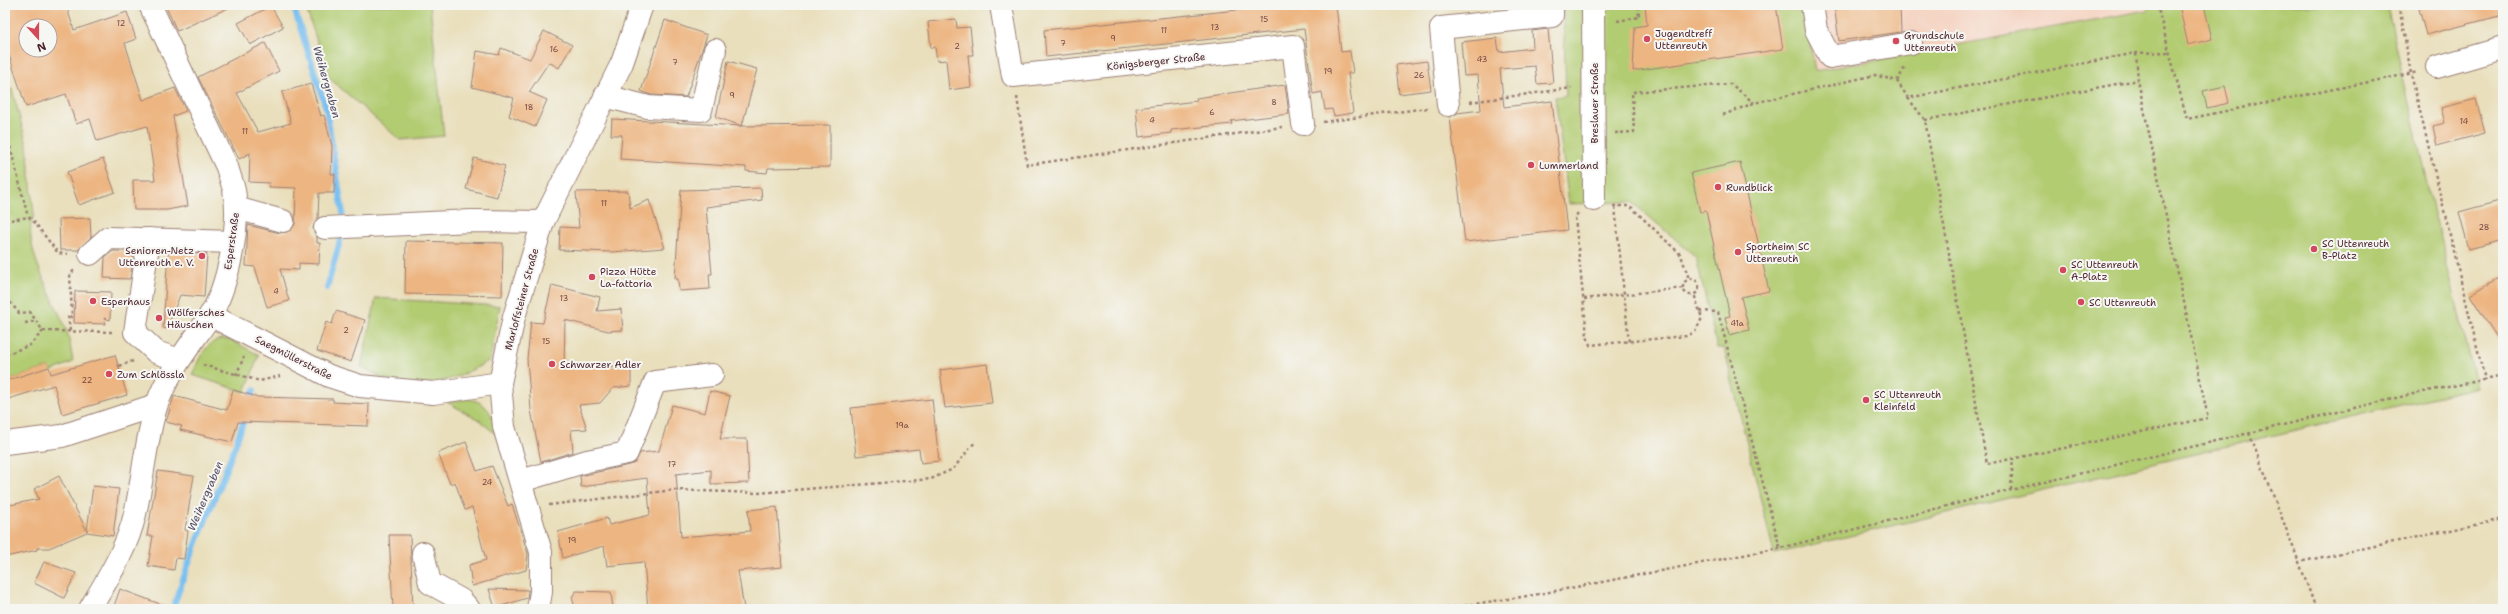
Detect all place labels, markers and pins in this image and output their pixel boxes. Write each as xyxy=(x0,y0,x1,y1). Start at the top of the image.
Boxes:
place label: Jugendtreff Uttenreuth xyxy=(1655,27,1713,52)
place label: Grundschule Uttenreuth xyxy=(1904,29,1965,54)
marker: Jugendtreff Uttenreuth xyxy=(1642,34,1652,44)
marker: Grundschule Uttenreuth xyxy=(1891,36,1901,46)
place label: Lummerland xyxy=(1539,159,1599,172)
marker: Lummerland xyxy=(1526,160,1536,170)
place label: Rundblick xyxy=(1726,181,1773,194)
marker: Rundblick xyxy=(1713,182,1723,192)
place label: SC Uttenreuth B-Platz xyxy=(2322,237,2389,262)
place label: Sportheim SC Uttenreuth xyxy=(1746,240,1809,265)
place label: Senioren-Netz Uttenreuth e. V. xyxy=(119,244,194,269)
marker: SC Uttenreuth B-Platz xyxy=(2309,244,2319,254)
marker: Sportheim SC Uttenreuth xyxy=(1733,247,1743,257)
marker: Senioren-Netz Uttenreuth e. V. xyxy=(197,251,207,261)
place label: SC Uttenreuth A-Platz xyxy=(2071,258,2138,283)
place label: Pizza Hütte La-fattoria xyxy=(600,265,657,290)
marker: SC Uttenreuth A-Platz xyxy=(2058,265,2068,275)
marker: Pizza Hütte La-fattoria xyxy=(587,272,597,282)
place label: Esperhaus xyxy=(101,295,150,308)
marker: Esperhaus xyxy=(88,296,98,306)
place label: SC Uttenreuth xyxy=(2089,296,2156,309)
marker: SC Uttenreuth xyxy=(2076,297,2086,307)
place label: Wölfersches Häuschen xyxy=(167,306,225,331)
marker: Wölfersches Häuschen xyxy=(154,313,164,323)
place label: Schwarzer Adler xyxy=(560,358,641,371)
marker: Schwarzer Adler xyxy=(547,359,557,369)
place label: Zum Schlössla xyxy=(117,368,185,381)
marker: Zum Schlössla xyxy=(104,369,114,379)
place label: SC Uttenreuth Kleinfeld xyxy=(1874,388,1941,413)
marker: SC Uttenreuth Kleinfeld xyxy=(1861,395,1871,405)

